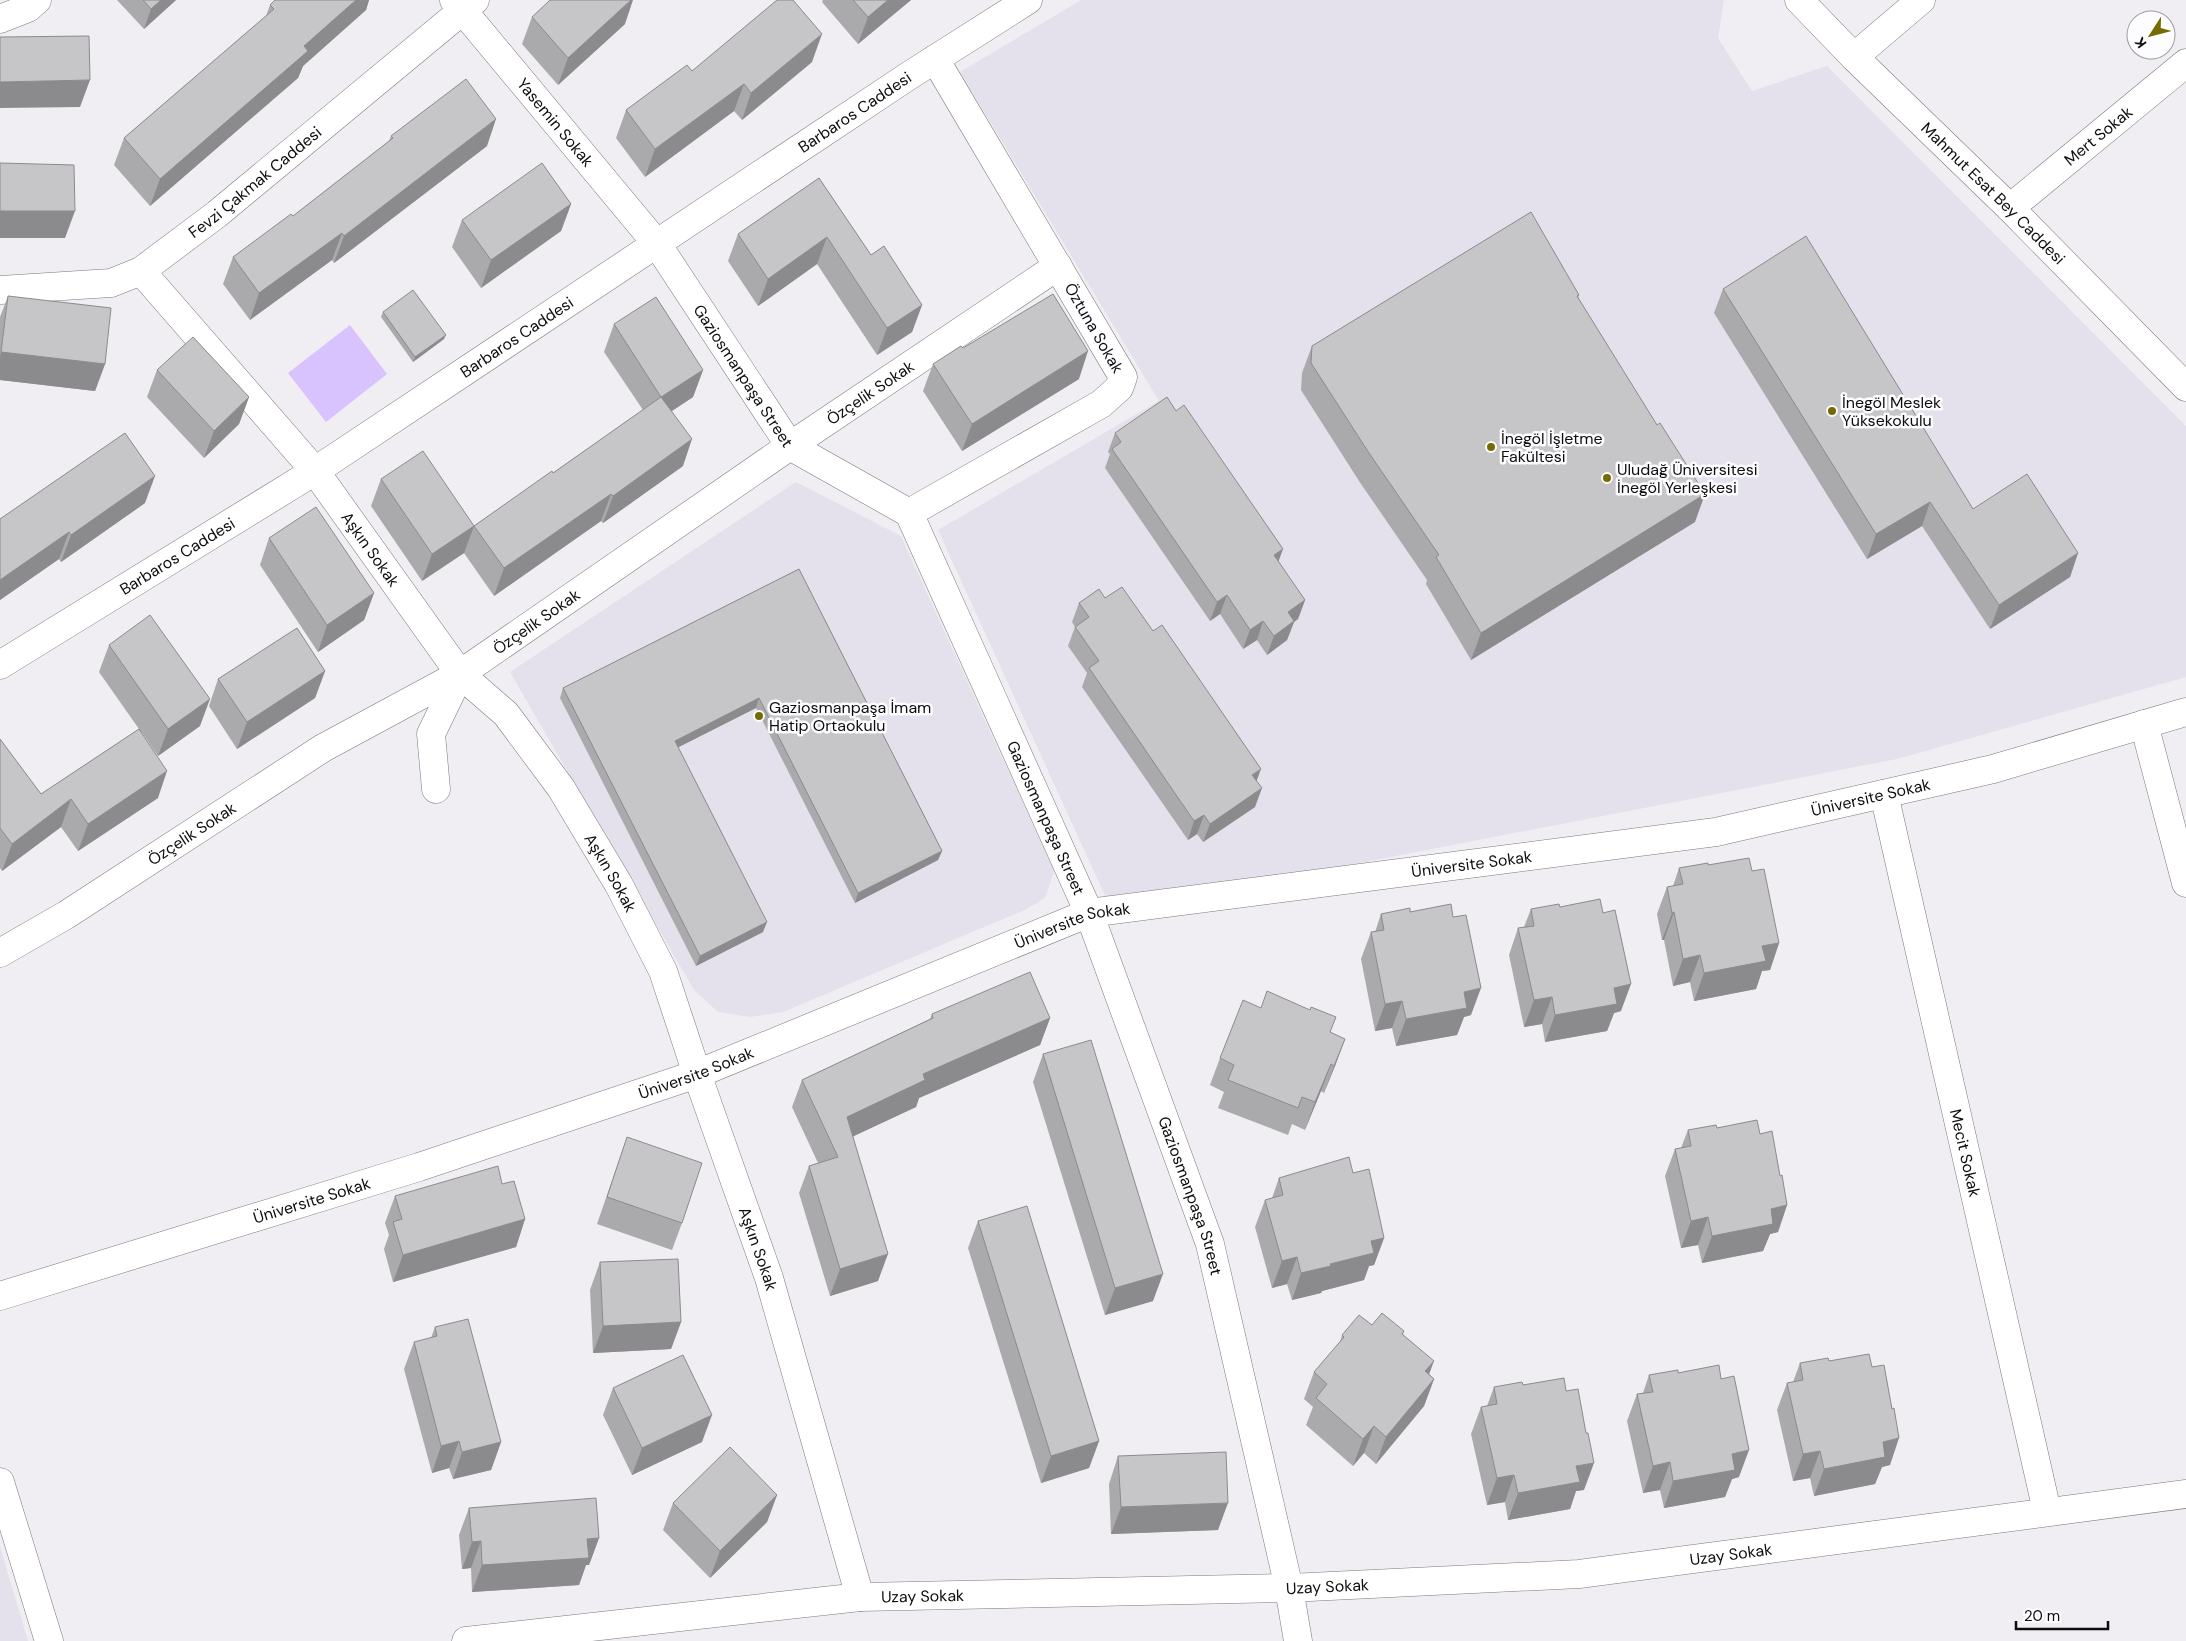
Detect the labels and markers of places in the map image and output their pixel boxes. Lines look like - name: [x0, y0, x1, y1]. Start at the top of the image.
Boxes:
- place label: İnegöl Meslek Yüksekokulu: [1842, 392, 1941, 431]
- marker: İnegöl Meslek Yüksekokulu: [1826, 405, 1838, 417]
- place label: İnegöl İşletme Fakültesi: [1501, 428, 1603, 467]
- marker: İnegöl İşletme Fakültesi: [1485, 441, 1497, 453]
- place label: Uludağ Üniversitesi İnegöl Yerleşkesi: [1617, 459, 1758, 498]
- marker: Uludağ Üniversitesi İnegöl Yerleşkesi: [1601, 472, 1613, 484]
- place label: Gaziosmanpaşa İmam Hatip Ortaokulu: [769, 697, 931, 736]
- marker: Gaziosmanpaşa İmam Hatip Ortaokulu: [753, 710, 765, 722]

